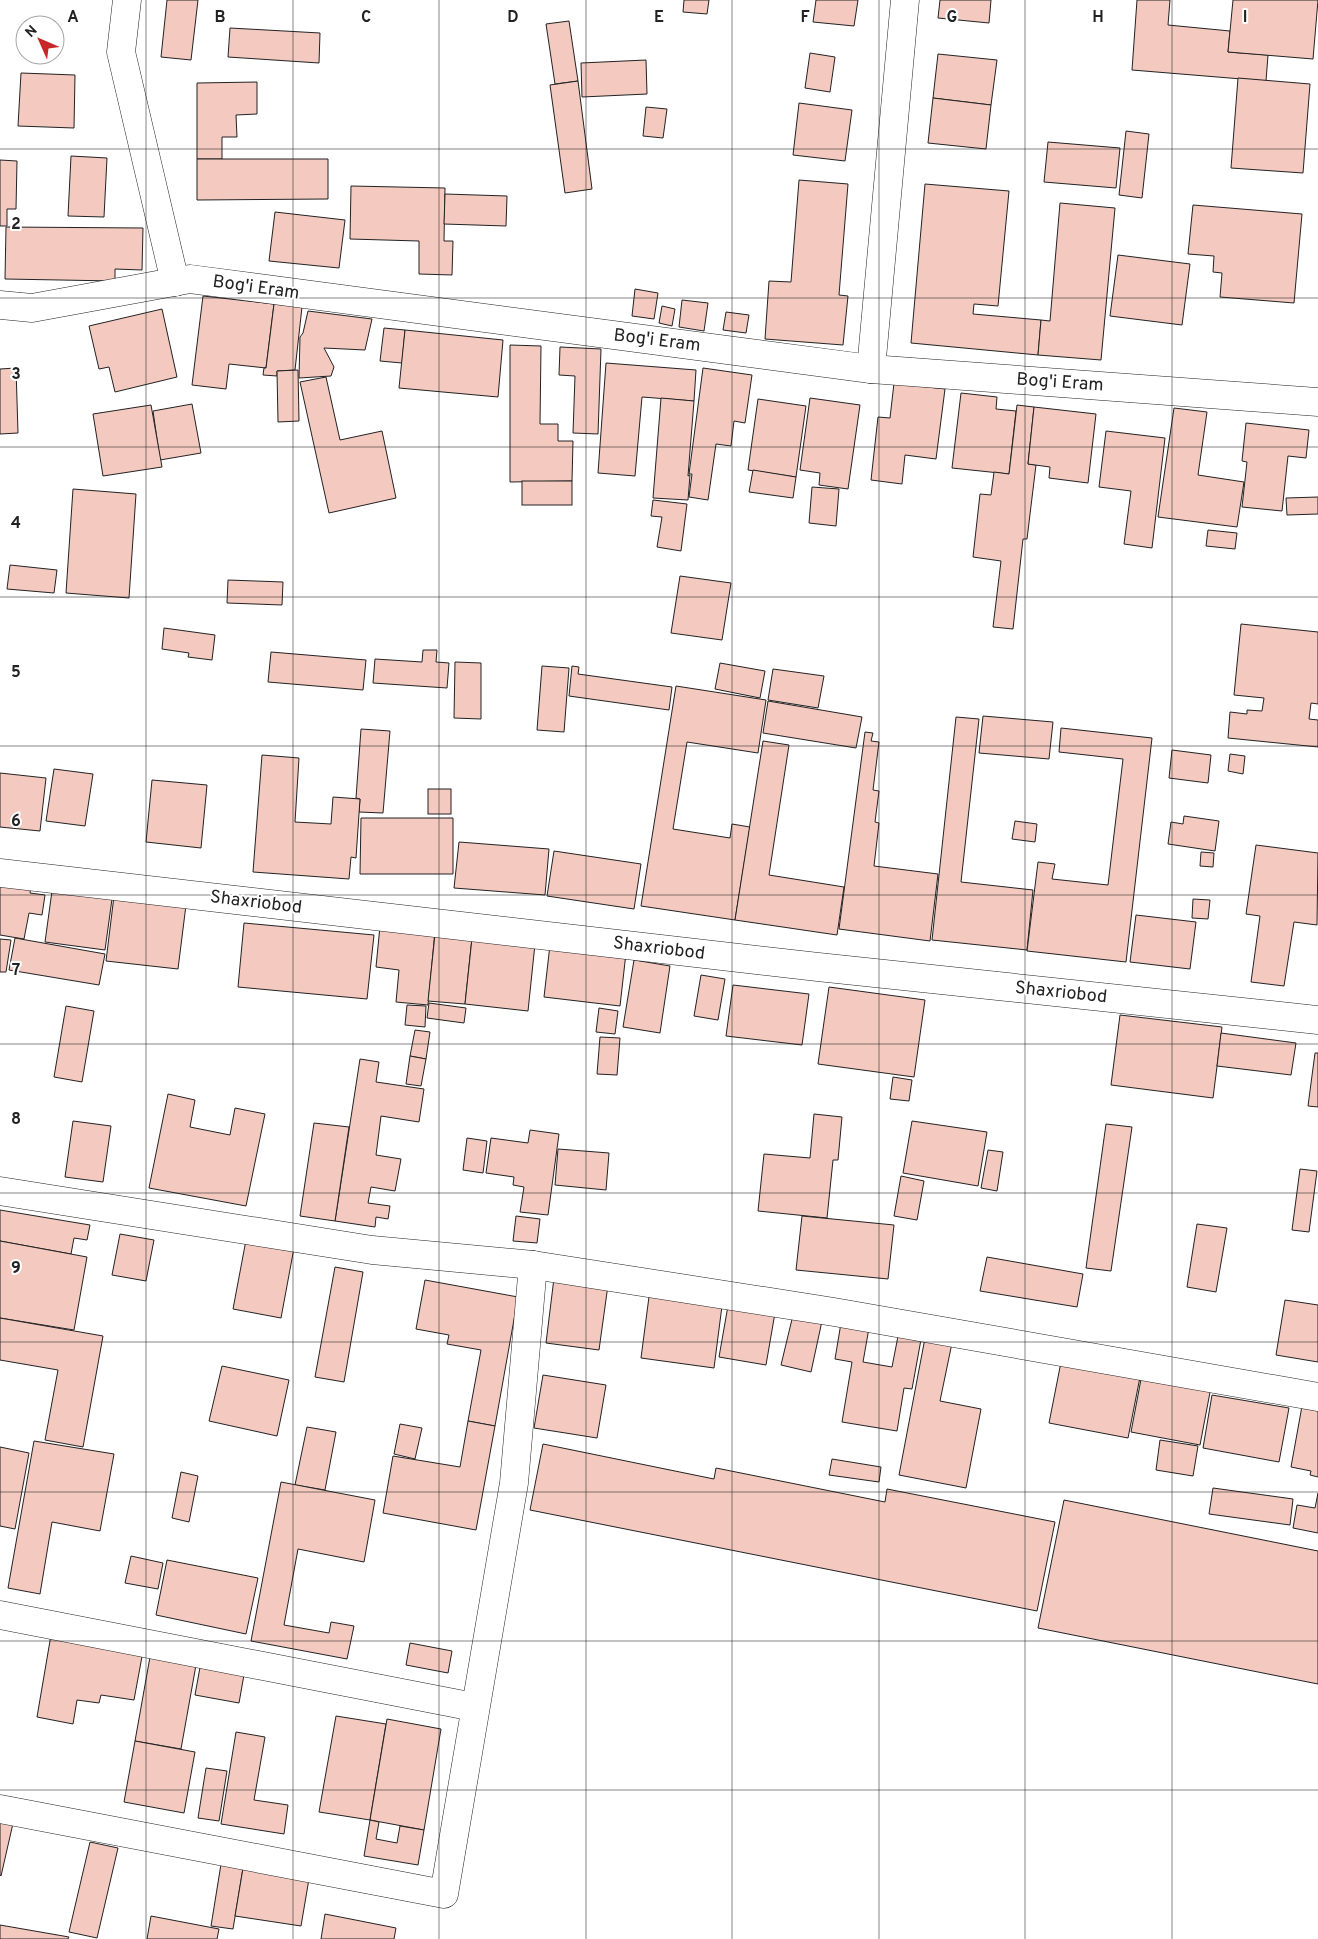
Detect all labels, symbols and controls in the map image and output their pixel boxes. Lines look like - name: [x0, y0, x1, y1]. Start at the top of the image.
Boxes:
- text: A: [67, 8, 79, 28]
- text: B: [214, 8, 226, 28]
- text: C: [361, 8, 371, 28]
- text: D: [507, 8, 519, 28]
- text: E: [654, 8, 664, 28]
- text: F: [800, 8, 810, 28]
- text: G: [947, 8, 957, 28]
- text: H: [1092, 8, 1104, 28]
- text: I: [1243, 8, 1247, 28]
- north arrow: [15, 15, 65, 65]
- text: N: [22, 22, 41, 41]
- text: 2: [11, 215, 21, 235]
- street label: Bog'i Eram: [211, 271, 301, 305]
- street label: Bog'i Eram: [612, 324, 702, 358]
- text: 3: [11, 365, 21, 385]
- street label: Bog'i Eram: [1016, 368, 1104, 398]
- text: 4: [11, 514, 21, 534]
- text: 5: [11, 663, 21, 683]
- text: 6: [11, 812, 21, 832]
- street label: Shaxriobod: [209, 886, 303, 920]
- street label: Shaxriobod: [612, 932, 706, 966]
- text: 7: [12, 961, 20, 981]
- street label: Shaxriobod: [1014, 977, 1108, 1009]
- text: 8: [11, 1110, 21, 1130]
- text: 9: [11, 1259, 21, 1279]

